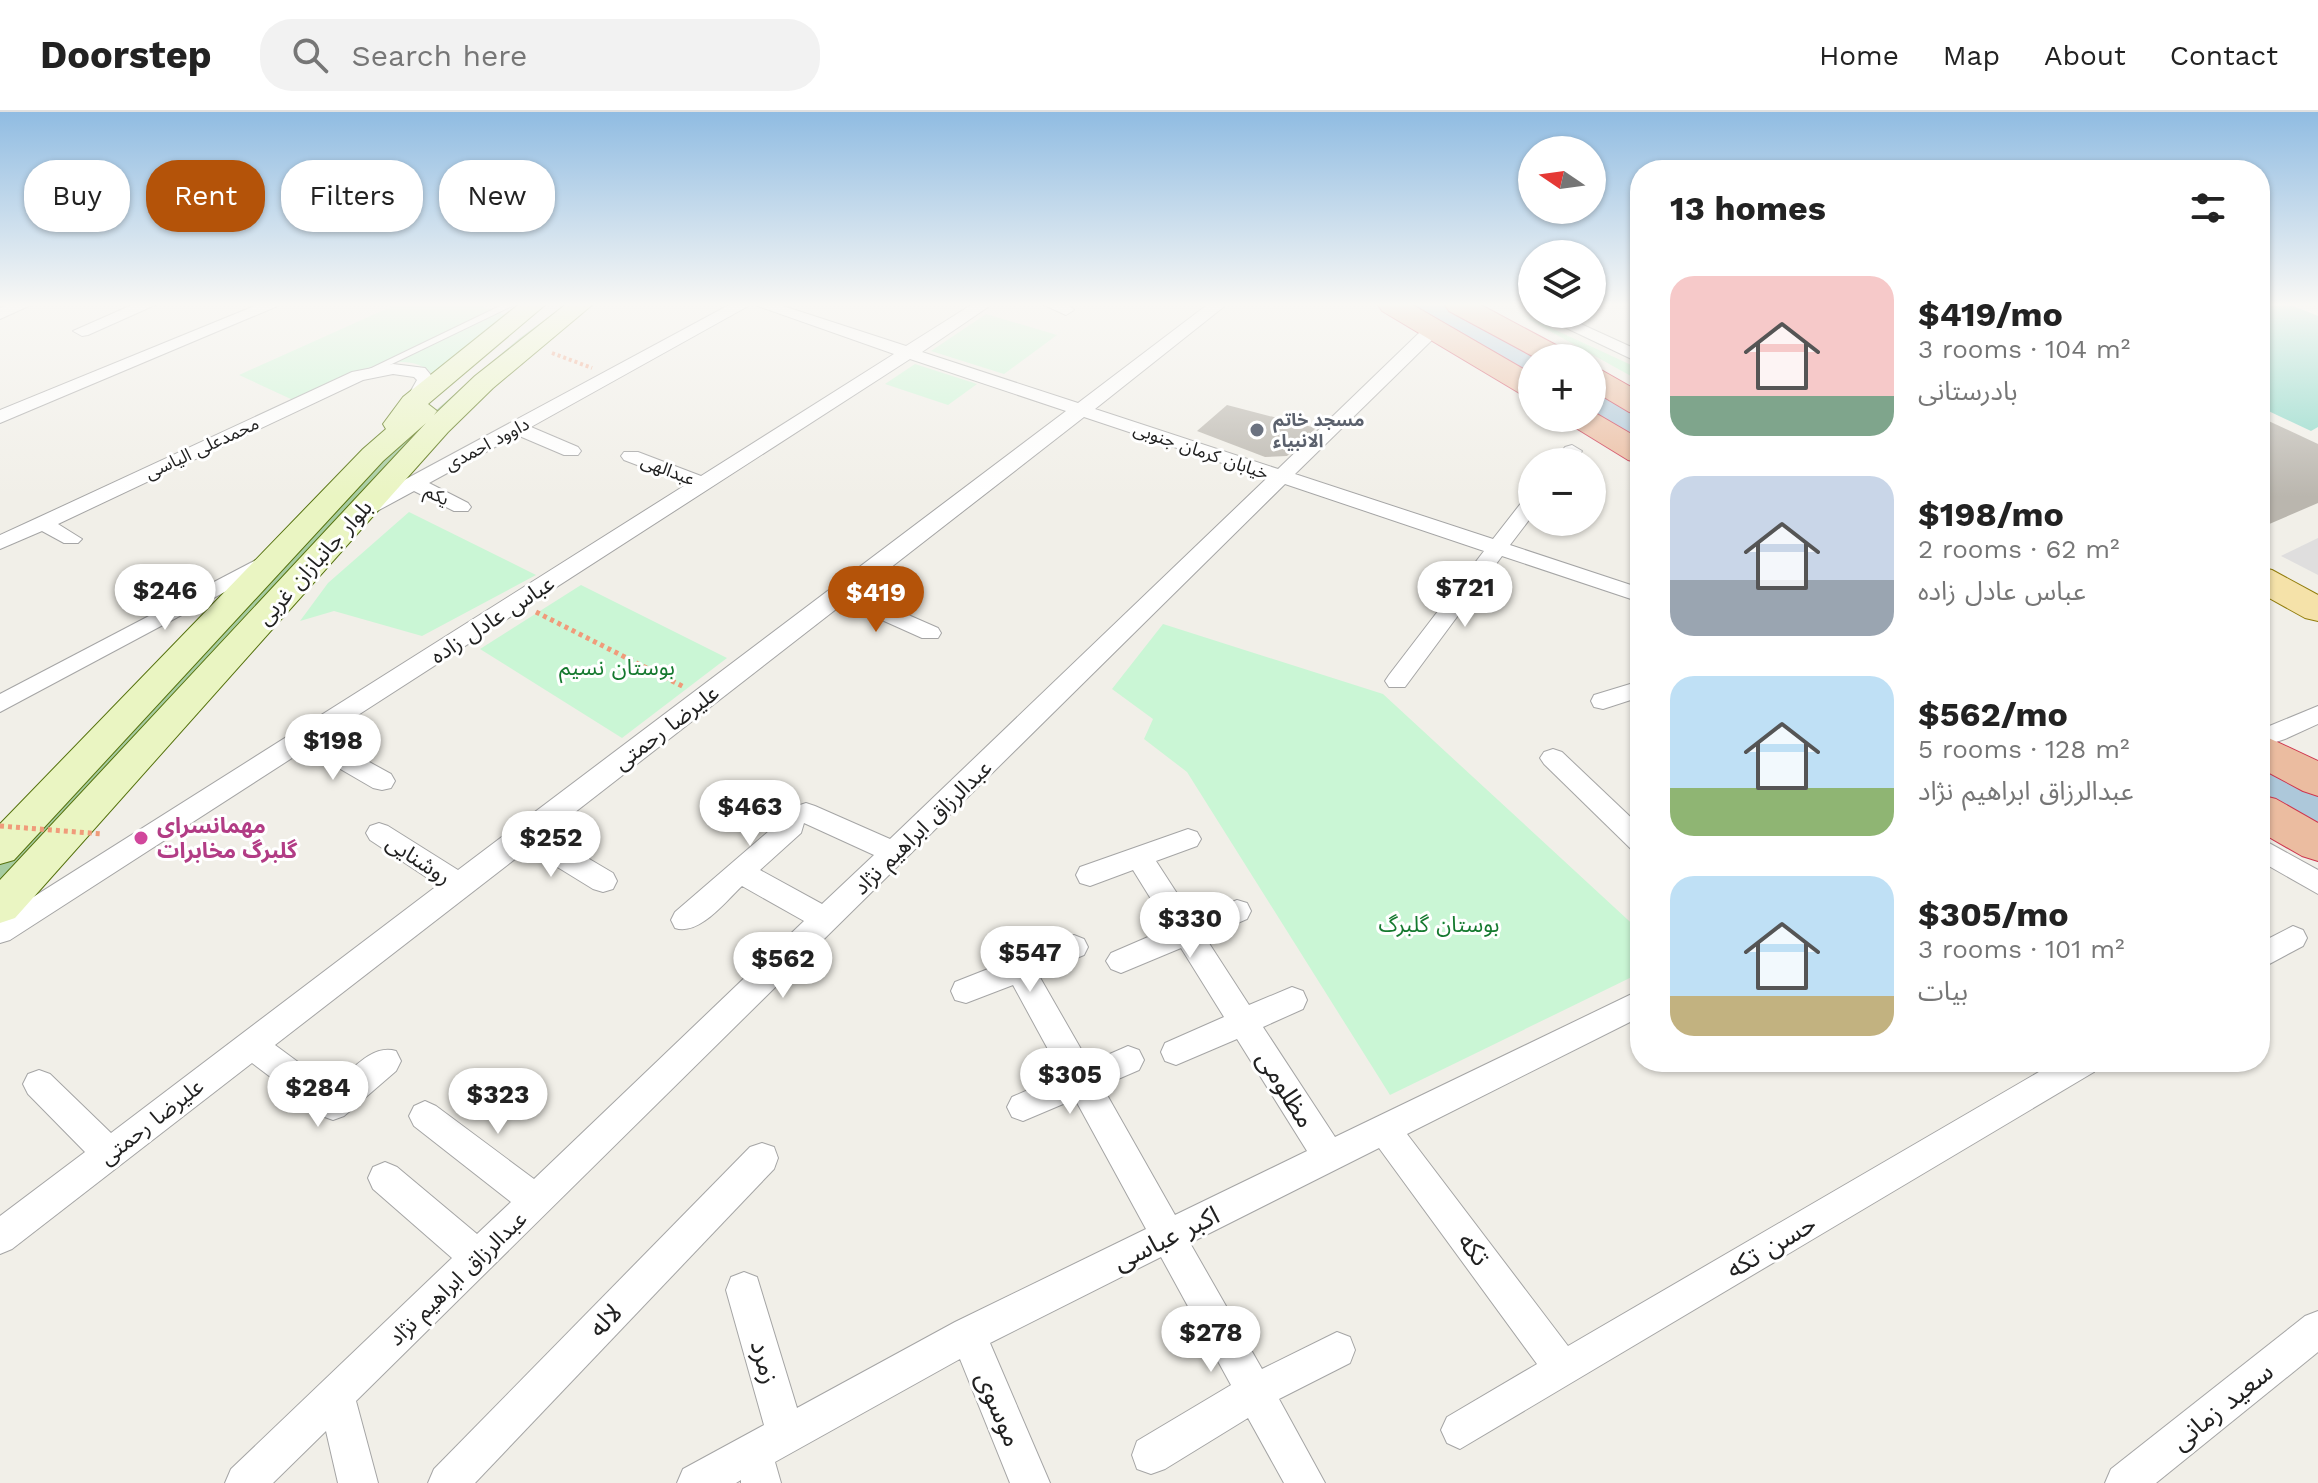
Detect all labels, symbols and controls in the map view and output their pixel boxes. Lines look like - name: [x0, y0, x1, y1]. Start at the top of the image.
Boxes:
- search box: [260, 19, 820, 91]
- text: Doorstep: [40, 33, 212, 77]
- icon: search: [288, 33, 332, 77]
- text: Search here: [352, 38, 527, 73]
- text: Home: [1819, 39, 1899, 72]
- text: Map: [1943, 39, 2000, 72]
- text: About: [2044, 39, 2126, 72]
- text: Contact: [2170, 39, 2278, 72]
- north arrow: [1518, 136, 1606, 224]
- map controls: [1518, 136, 1606, 536]
- chip: Buy: [24, 160, 130, 232]
- chip: Rent: [146, 160, 265, 232]
- chip: Filters: [281, 160, 423, 232]
- chip: New: [439, 160, 555, 232]
- icon: filters: [2186, 186, 2230, 230]
- text: 13 homes: [1670, 188, 1826, 228]
- button: layers: [1518, 240, 1606, 328]
- text: $419/mo: [1918, 294, 2063, 334]
- icon: home: [1734, 308, 1830, 404]
- text: 3 rooms · 104 m²: [1918, 334, 2130, 364]
- button: +: [1518, 344, 1606, 432]
- text: بادرستانی: [1918, 376, 2018, 406]
- place label: مسجد خاتم الانبیاء: [1273, 409, 1364, 451]
- street label: محمدعلی الیاسی: [142, 412, 262, 484]
- street label: داوود احمدی: [441, 413, 533, 475]
- street label: خیابان کرمان جنوبی: [1131, 418, 1271, 484]
- marker: مسجد خاتم الانبیاء: [1248, 421, 1266, 439]
- button: −: [1518, 448, 1606, 536]
- street label: عبدالهی: [638, 450, 698, 490]
- street label: یکم: [420, 480, 453, 512]
- text: $198/mo: [1918, 494, 2064, 534]
- street label: بلوار جانبازان غربی: [252, 495, 378, 631]
- icon: home: [1734, 508, 1830, 604]
- text: 2 rooms · 62 m²: [1918, 534, 2120, 564]
- pin: $721: [1418, 561, 1512, 629]
- pin: $246: [118, 564, 212, 632]
- pin: $419: [829, 566, 923, 634]
- street label: عباس عادل زاده: [426, 570, 559, 669]
- text: $721: [1435, 572, 1495, 602]
- text: $246: [133, 575, 197, 605]
- text: عباس عادل زاده: [1918, 576, 2086, 606]
- text: $419: [846, 577, 906, 607]
- park label: بوستان نسیم: [559, 655, 675, 684]
- street label: علیرضا رحمتی: [609, 680, 724, 776]
- text: $562/mo: [1918, 694, 2068, 734]
- icon: home: [1734, 708, 1830, 804]
- pin: $198: [286, 714, 380, 782]
- text: $198: [303, 725, 363, 755]
- text: 5 rooms · 128 m²: [1918, 734, 2129, 764]
- street label: عبدالرزاق ابراهیم نژاد: [848, 755, 999, 903]
- text: عبدالرزاق ابراهیم نژاد: [1918, 776, 2134, 806]
- pin: $463: [703, 780, 797, 848]
- text: $463: [718, 791, 782, 821]
- pin: $252: [504, 811, 598, 879]
- place label: مهمانسرای گلبرگ مخابرات: [157, 813, 298, 863]
- text: $252: [520, 822, 582, 852]
- marker: مهمانسرای گلبرگ مخابرات: [132, 829, 150, 847]
- street label: روشنایی: [381, 829, 456, 890]
- pin: $330: [1143, 892, 1237, 960]
- text: $305/mo: [1918, 894, 2069, 934]
- text: $330: [1158, 903, 1222, 933]
- icon: home: [1734, 908, 1830, 1004]
- park label: بوستان گلبرگ: [1378, 912, 1500, 937]
- pin: $547: [983, 926, 1077, 994]
- pin: $562: [736, 932, 830, 1000]
- text: 3 rooms · 101 m²: [1918, 934, 2125, 964]
- text: $547: [998, 937, 1062, 967]
- text: $562: [751, 943, 815, 973]
- text: بیات: [1918, 976, 1968, 1006]
- street label: مظلومی: [1251, 1045, 1321, 1133]
- pin: $305: [1023, 1048, 1117, 1116]
- text: $305: [1038, 1059, 1102, 1089]
- pin: $284: [271, 1061, 365, 1129]
- pin: $323: [451, 1068, 545, 1136]
- text: $284: [285, 1072, 351, 1102]
- street label: علیرضا رحمتی: [94, 1073, 209, 1171]
- text: $323: [467, 1079, 530, 1109]
- street label: اکبر عباسی: [1108, 1200, 1224, 1276]
- street label: عبدالرزاق ابراهیم نژاد: [383, 1206, 534, 1354]
- street label: حسن تکه: [1721, 1208, 1821, 1284]
- street label: تکه: [1452, 1227, 1496, 1271]
- street label: لاله: [582, 1297, 628, 1343]
- pin: $278: [1164, 1306, 1258, 1374]
- text: $278: [1179, 1317, 1243, 1347]
- street label: زمرد: [745, 1337, 785, 1387]
- street label: سعید زمانی: [2165, 1356, 2279, 1456]
- street label: موسوی: [970, 1367, 1028, 1451]

